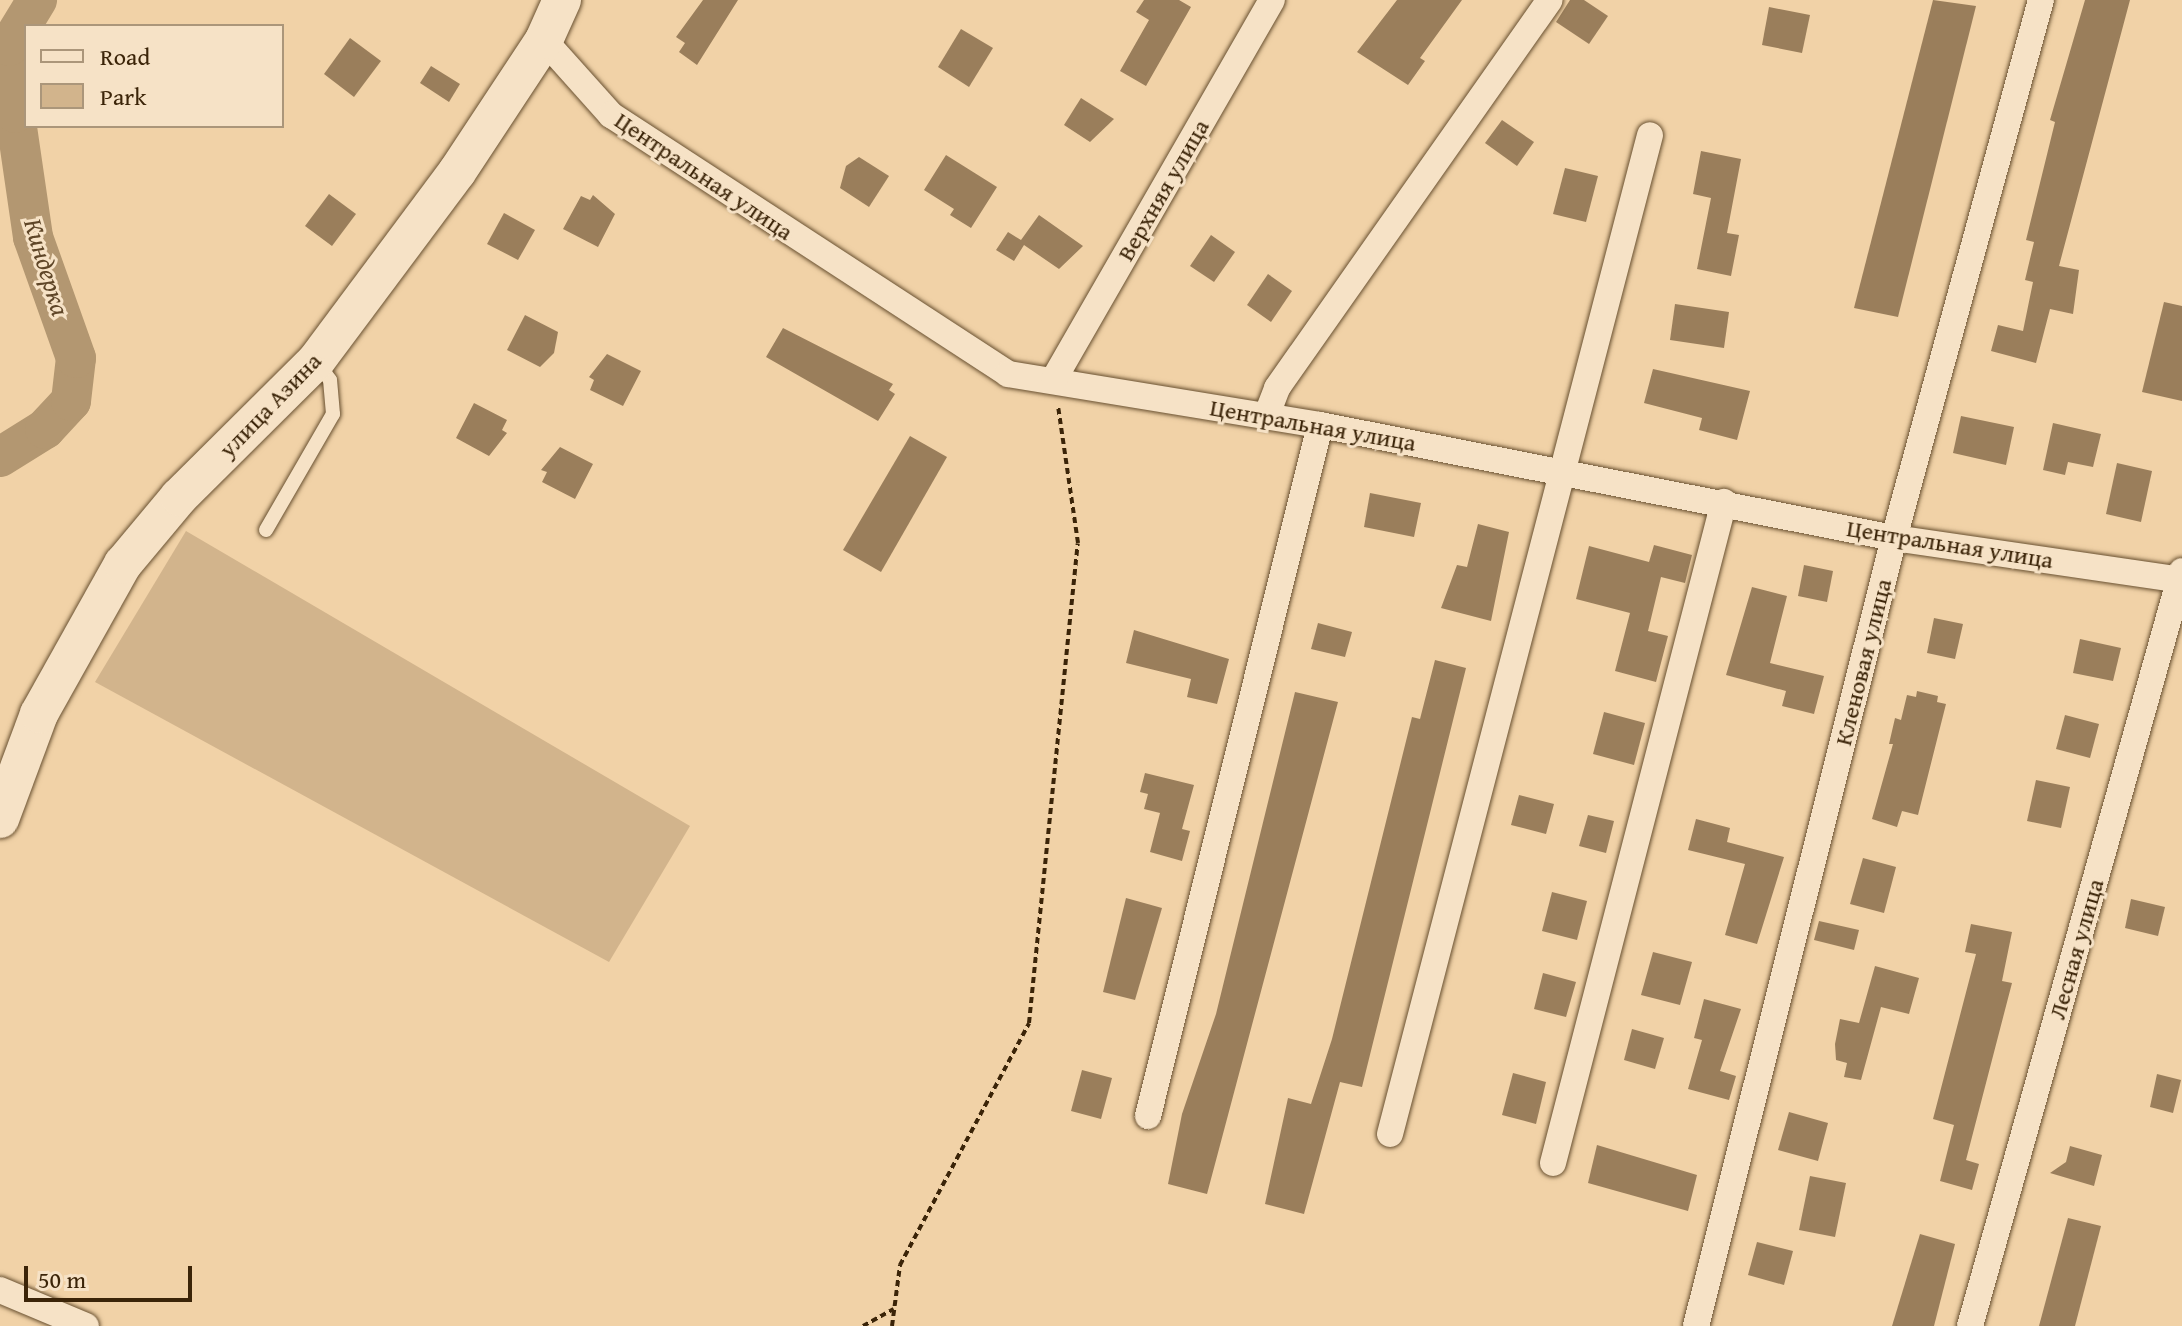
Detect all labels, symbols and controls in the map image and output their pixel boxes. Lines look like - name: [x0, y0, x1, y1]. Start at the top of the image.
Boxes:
- legend: [24, 24, 284, 128]
- text: Road: [100, 39, 150, 74]
- text: Park: [100, 79, 146, 114]
- street label: Центральная улица: [609, 106, 799, 246]
- street label: Верхняя улица: [1111, 114, 1215, 266]
- water label: Киндерка: [17, 215, 77, 319]
- street label: улица Азина: [213, 347, 327, 463]
- street label: Центральная улица: [1208, 393, 1418, 457]
- street label: Центральная улица: [1845, 513, 2055, 575]
- street label: Кленовая улица: [1828, 576, 1898, 748]
- street label: Лесная улица: [2042, 875, 2110, 1023]
- scale bar: [28, 1250, 196, 1300]
- text: 50 m: [38, 1262, 86, 1297]

